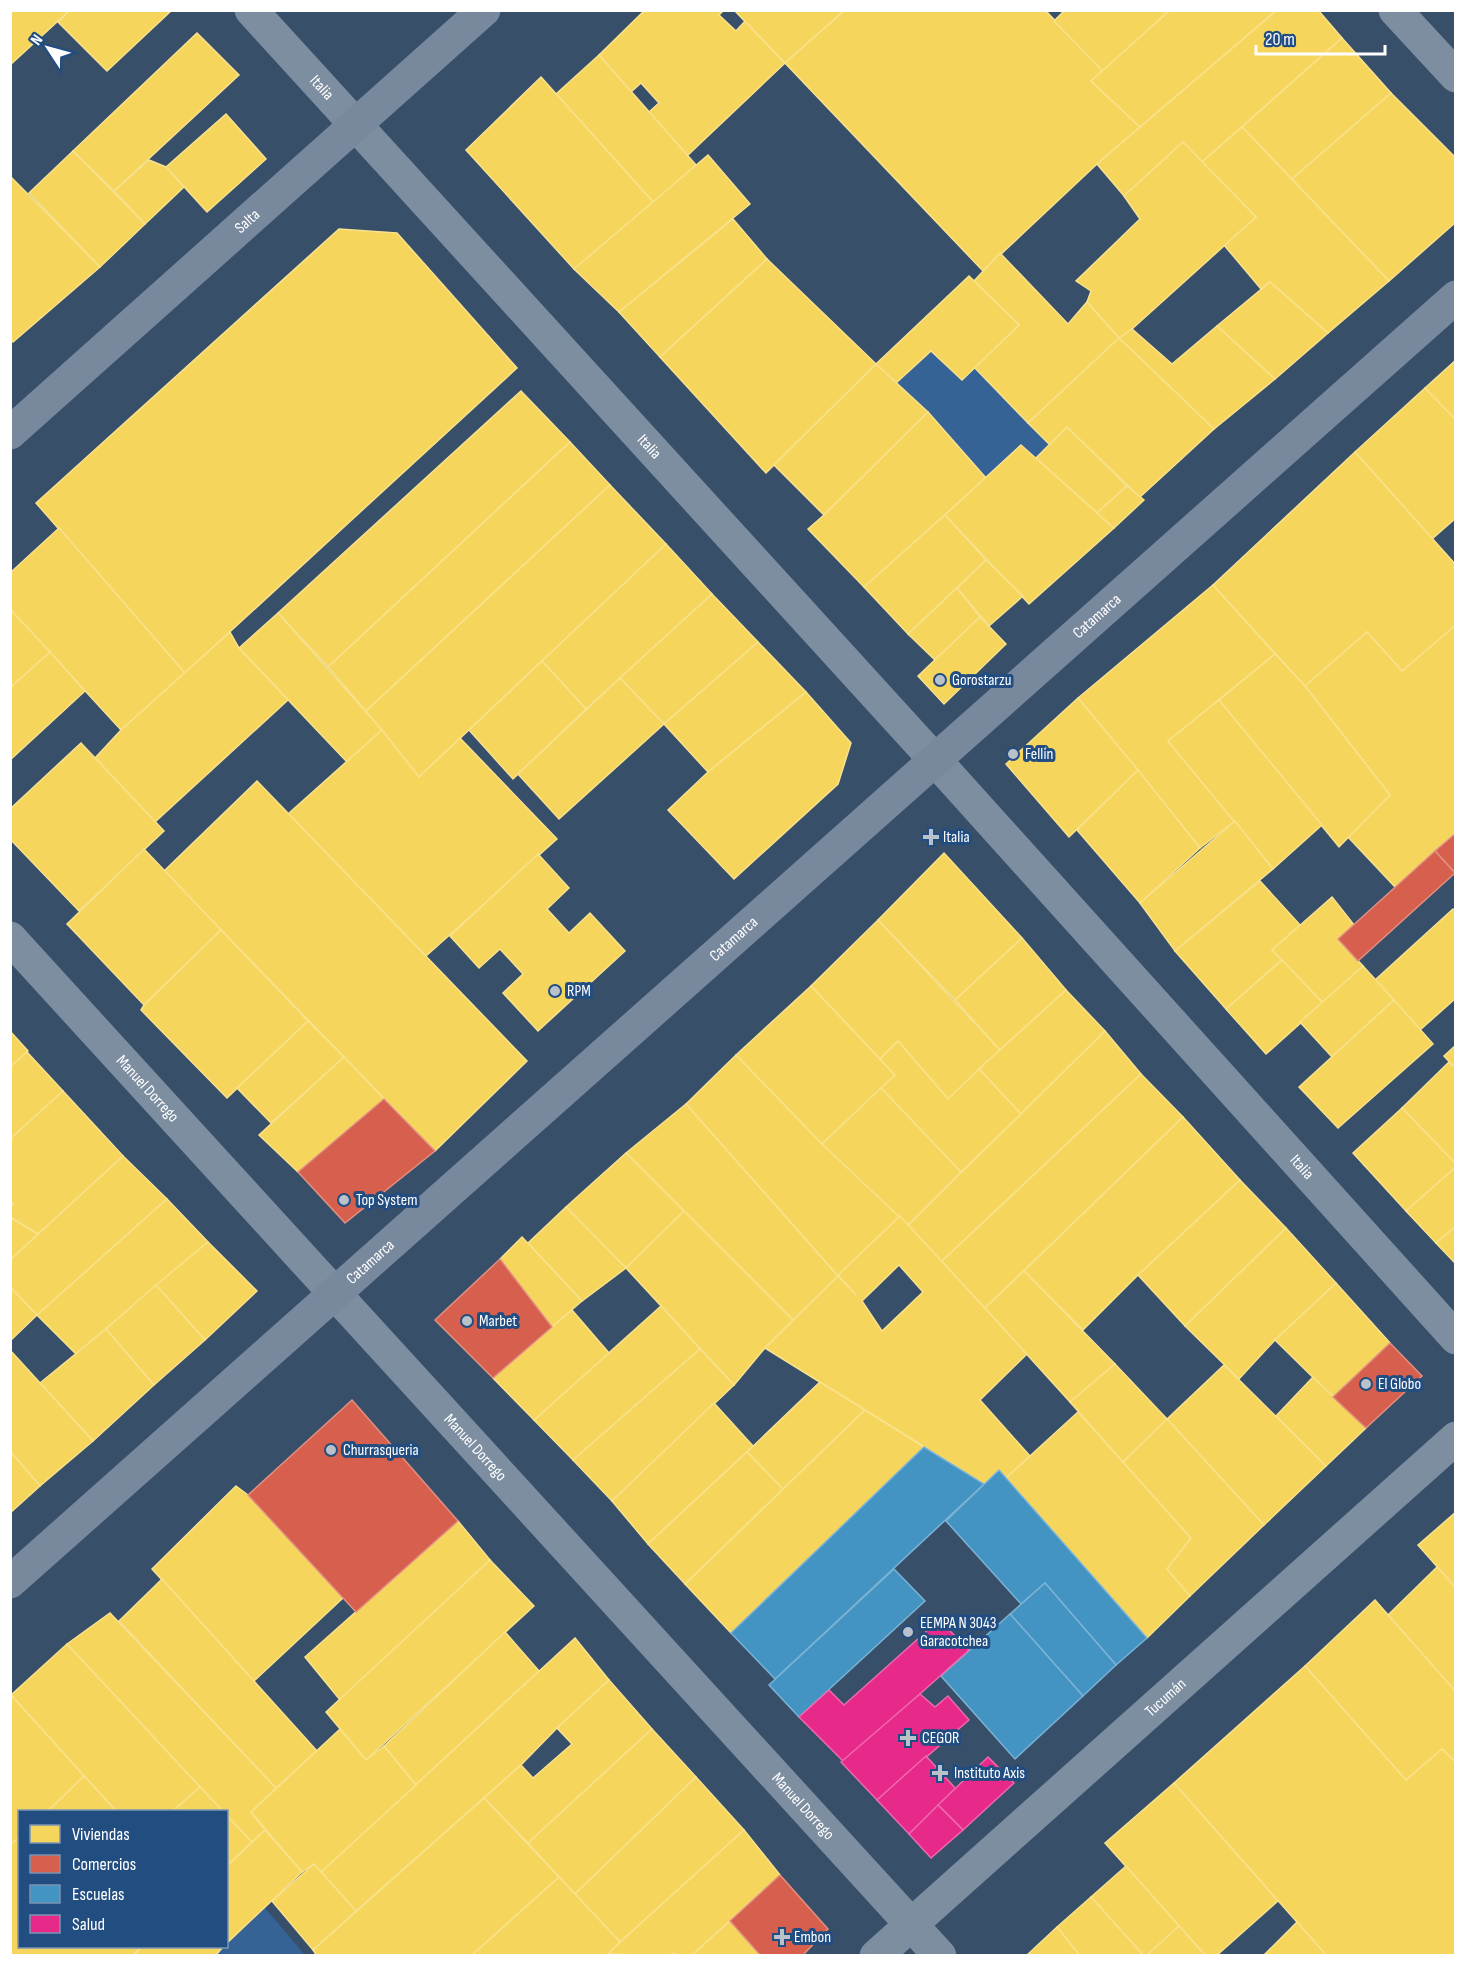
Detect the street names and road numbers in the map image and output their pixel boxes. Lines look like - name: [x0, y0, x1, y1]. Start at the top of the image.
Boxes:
- street label: Italia: [306, 71, 338, 104]
- street label: Salta: [231, 205, 264, 237]
- street label: Italia: [633, 430, 665, 463]
- street label: Catamarca: [1069, 590, 1125, 642]
- street label: Catamarca: [706, 913, 761, 965]
- street label: Manuel Dorrego: [112, 1051, 183, 1126]
- street label: Italia: [1286, 1151, 1318, 1183]
- street label: Catamarca: [342, 1236, 398, 1288]
- street label: Manuel Dorrego: [440, 1410, 511, 1485]
- street label: Tucumán: [1141, 1674, 1190, 1721]
- street label: Manuel Dorrego: [768, 1769, 839, 1844]

